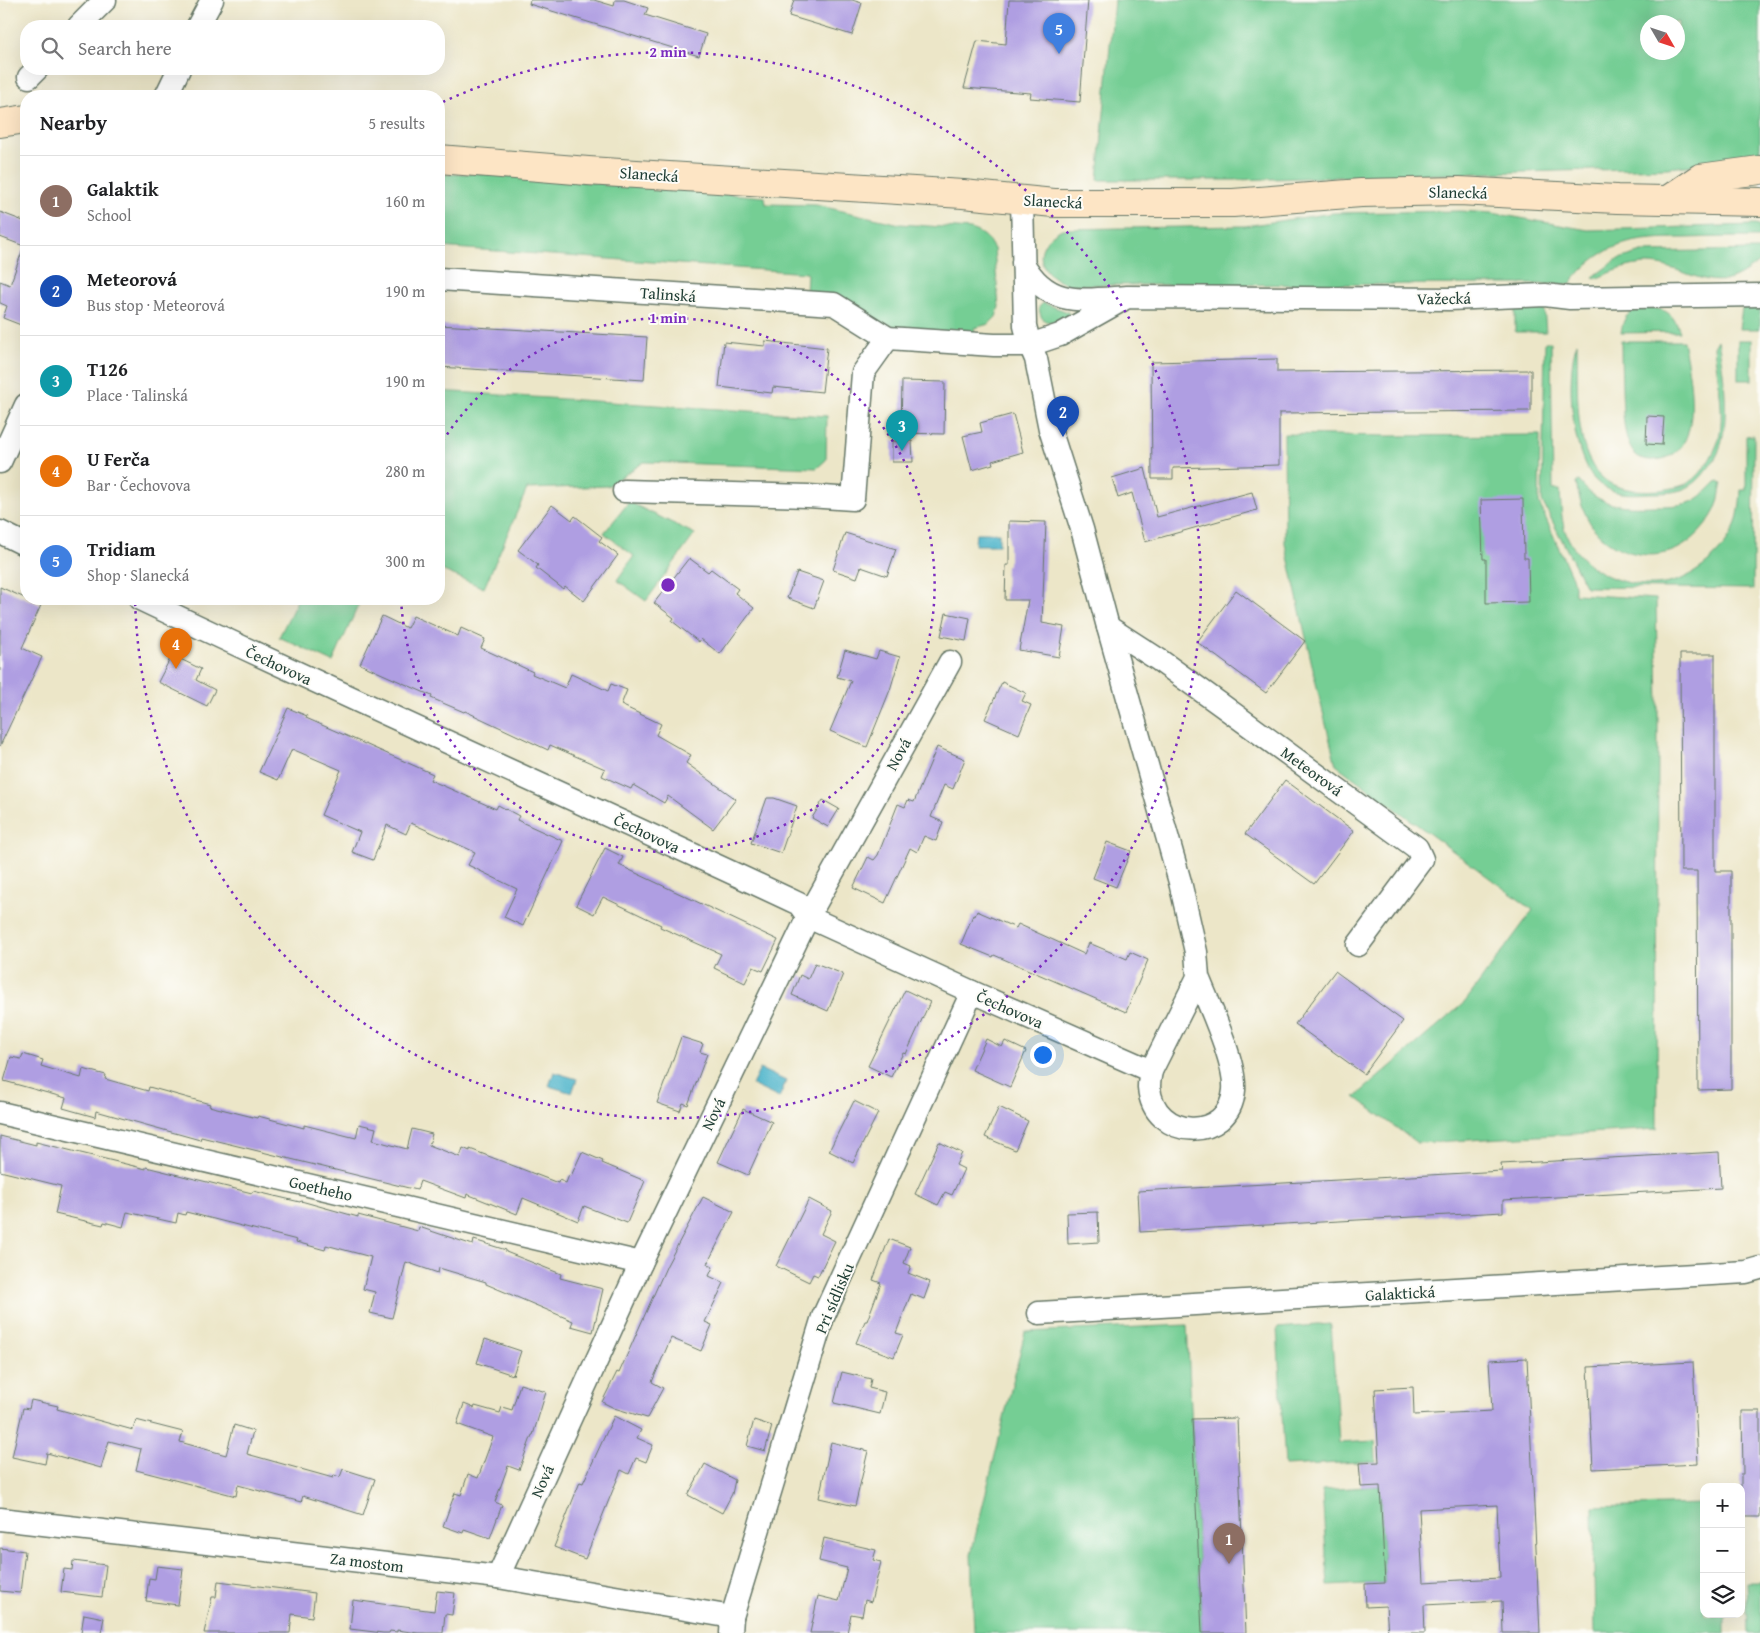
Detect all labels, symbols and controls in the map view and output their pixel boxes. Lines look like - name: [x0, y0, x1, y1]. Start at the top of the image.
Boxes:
- pin: 5: [1043, 13, 1075, 54]
- north arrow: [1640, 15, 1685, 60]
- search box: [20, 20, 445, 75]
- icon: search: [38, 34, 66, 62]
- text: Search here: [78, 34, 172, 62]
- text: 2 min: [649, 41, 687, 62]
- text: Nearby: [40, 107, 107, 138]
- text: 5 results: [368, 111, 425, 135]
- street label: Slanecká: [619, 160, 680, 188]
- text: Galaktik: [87, 175, 159, 203]
- street label: Slanecká: [1428, 179, 1488, 205]
- street label: Slanecká: [1023, 187, 1083, 215]
- text: 1: [52, 189, 60, 213]
- text: 160 m: [385, 189, 425, 213]
- text: School: [87, 203, 131, 227]
- text: Meteorová: [87, 265, 177, 293]
- text: 2: [52, 279, 60, 303]
- text: 190 m: [385, 279, 425, 303]
- street label: Talinská: [639, 280, 697, 308]
- street label: Važecká: [1417, 286, 1472, 310]
- text: Bus stop · Meteorová: [87, 293, 225, 317]
- text: 1 min: [649, 307, 687, 328]
- text: T126: [87, 355, 128, 383]
- text: 3: [52, 369, 60, 393]
- text: 190 m: [385, 369, 425, 393]
- text: Place · Talinská: [87, 383, 188, 407]
- pin: 2: [1047, 396, 1079, 437]
- pin: 3: [886, 410, 918, 451]
- text: U Ferča: [87, 445, 150, 473]
- text: 4: [52, 459, 60, 483]
- text: 280 m: [385, 459, 425, 483]
- text: Bar · Čechovova: [87, 473, 191, 497]
- text: Tridiam: [87, 535, 156, 563]
- text: 5: [52, 549, 60, 573]
- text: 300 m: [385, 549, 425, 573]
- text: Shop · Slanecká: [87, 563, 189, 587]
- centre of rings: [659, 576, 677, 594]
- pin: 4: [160, 628, 192, 669]
- street label: Čechovova: [242, 639, 316, 691]
- street label: Nová: [879, 733, 917, 775]
- street label: Meteorová: [1276, 740, 1348, 802]
- street label: Čechovova: [610, 807, 684, 859]
- street label: Čechovova: [973, 984, 1048, 1034]
- your location: [1030, 1042, 1056, 1068]
- street label: Nová: [695, 1093, 731, 1134]
- street label: Goetheho: [287, 1169, 355, 1207]
- street label: Pri sídlisku: [808, 1259, 860, 1337]
- street label: Galaktická: [1364, 1279, 1436, 1307]
- street label: Nová: [524, 1460, 560, 1501]
- map controls: [1700, 1483, 1745, 1618]
- button: +: [1700, 1483, 1745, 1528]
- pin: 1: [1213, 1523, 1245, 1564]
- button: −: [1700, 1528, 1745, 1573]
- street label: Za mostom: [329, 1546, 405, 1578]
- button: layers: [1700, 1573, 1745, 1618]

